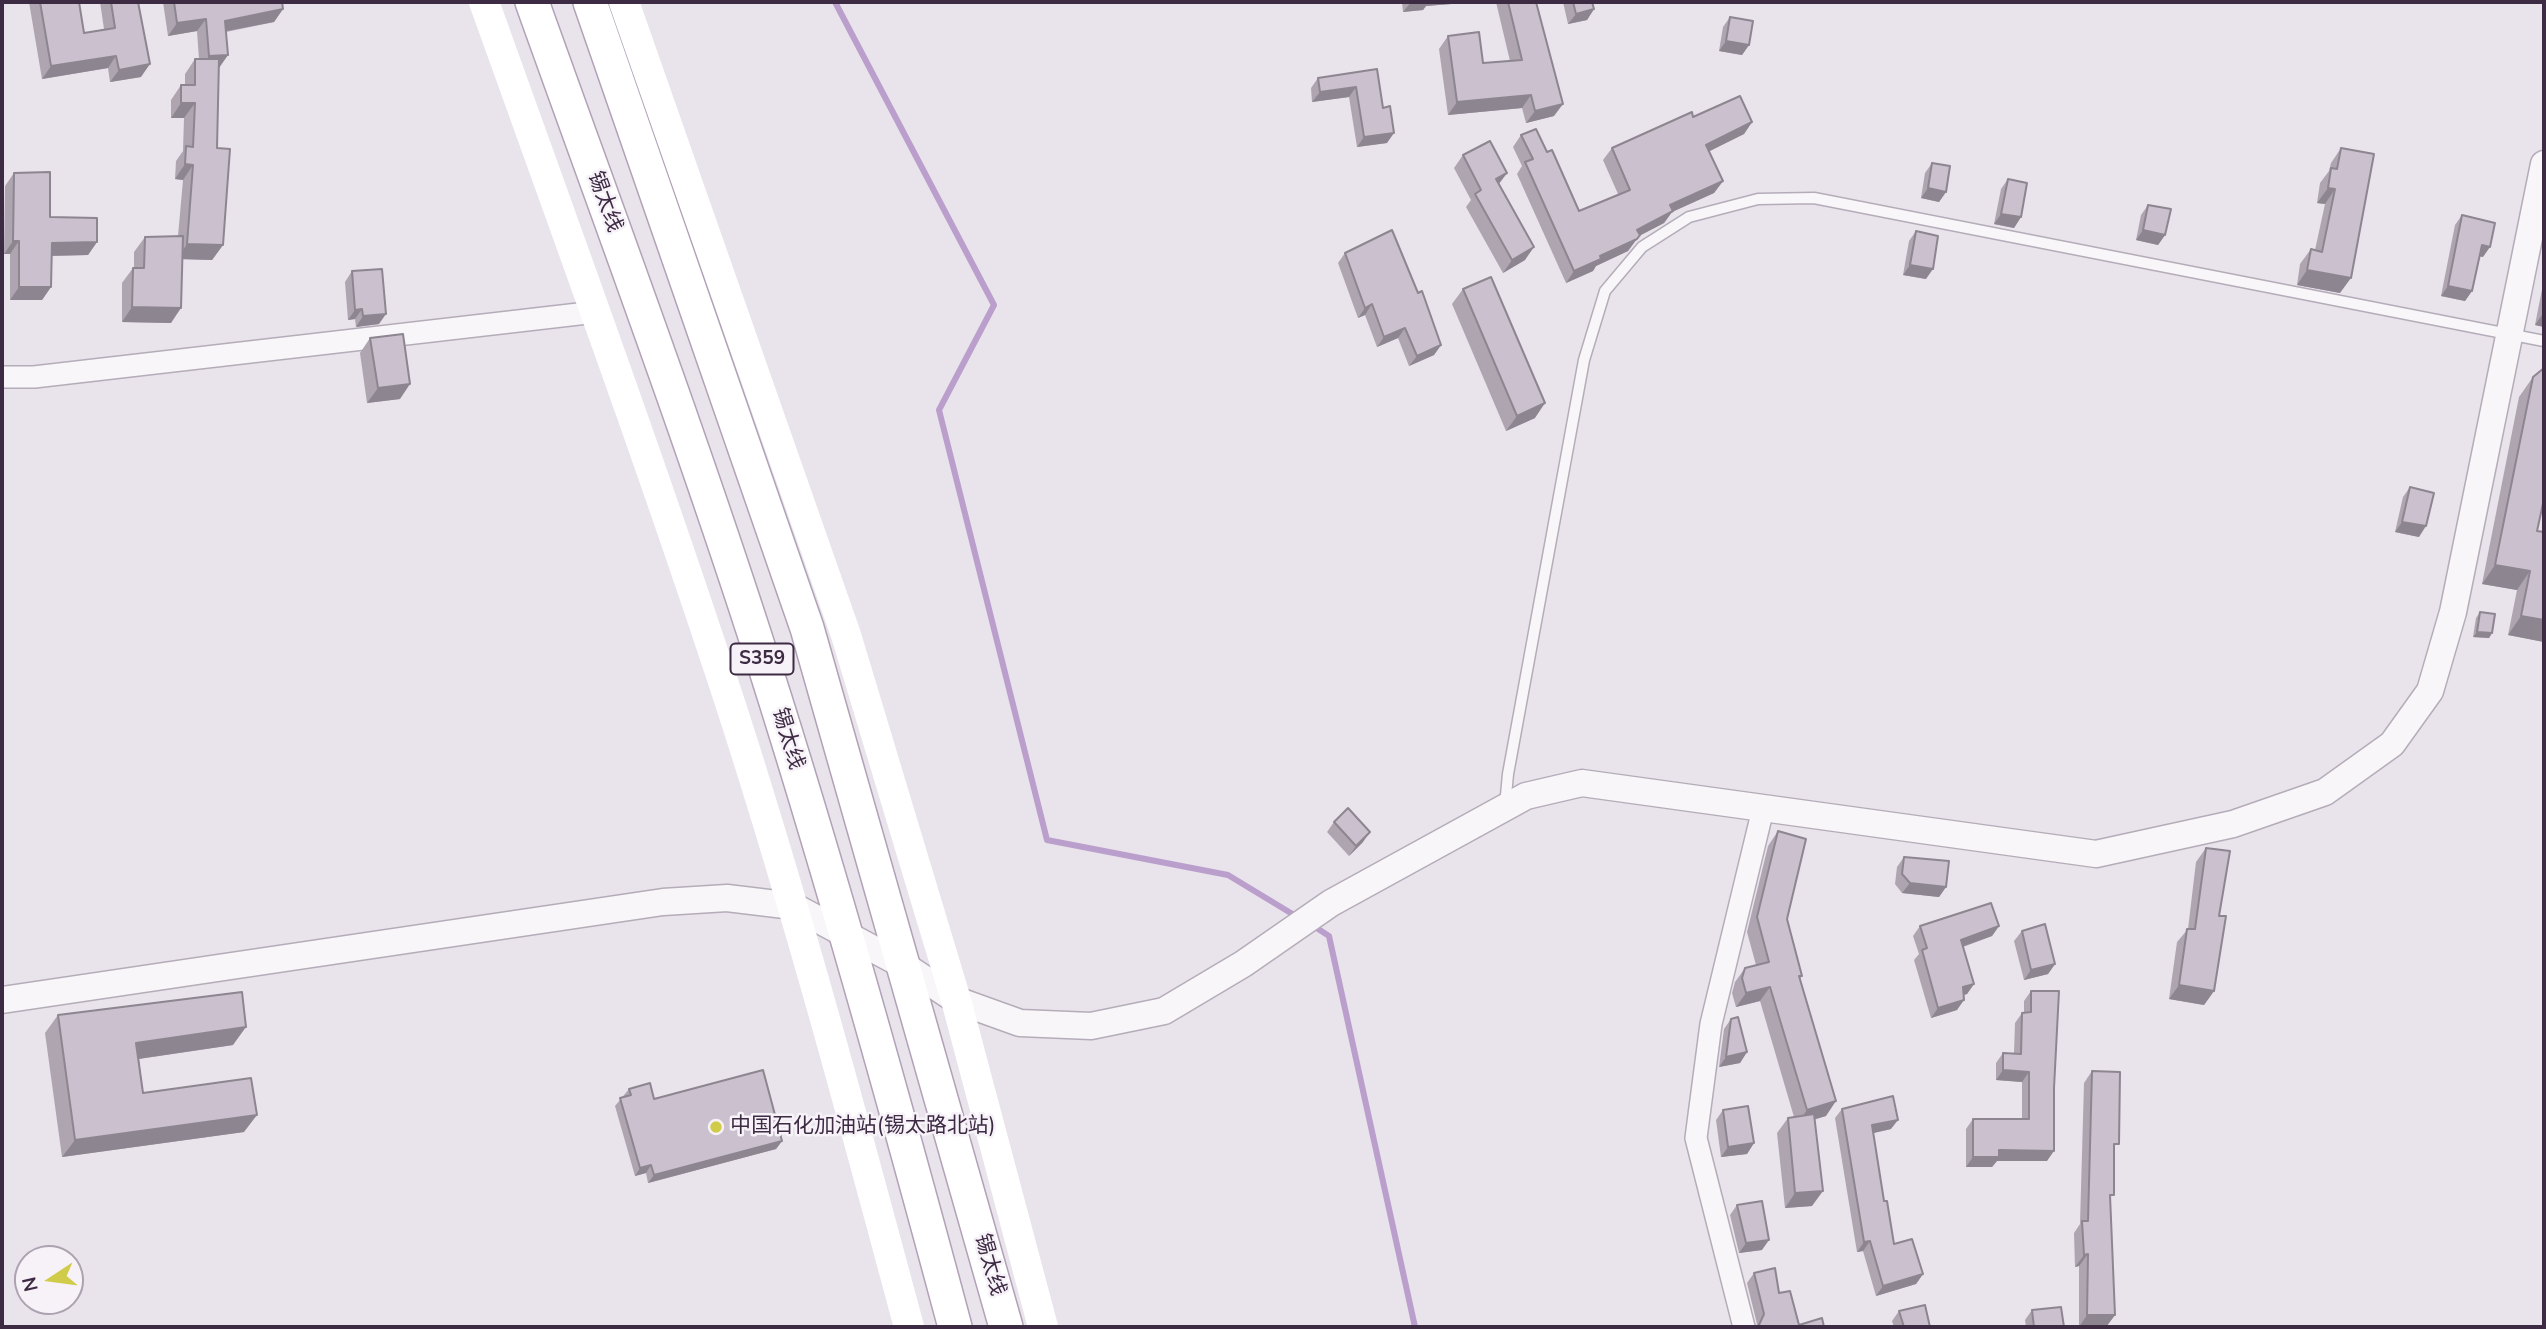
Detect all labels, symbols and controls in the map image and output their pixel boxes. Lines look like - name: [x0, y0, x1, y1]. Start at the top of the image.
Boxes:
- street label: 锡太线: [581, 168, 627, 236]
- road number: S359: [730, 644, 794, 674]
- street label: 锡太线: [766, 705, 808, 773]
- place label: 中国石化加油站(锡太路北站): [730, 1114, 995, 1140]
- marker: 中国石化加油站(锡太路北站): [708, 1119, 724, 1135]
- street label: 锡太线: [968, 1231, 1010, 1299]
- north arrow: [14, 1245, 84, 1315]
- text: N: [16, 1274, 45, 1294]

